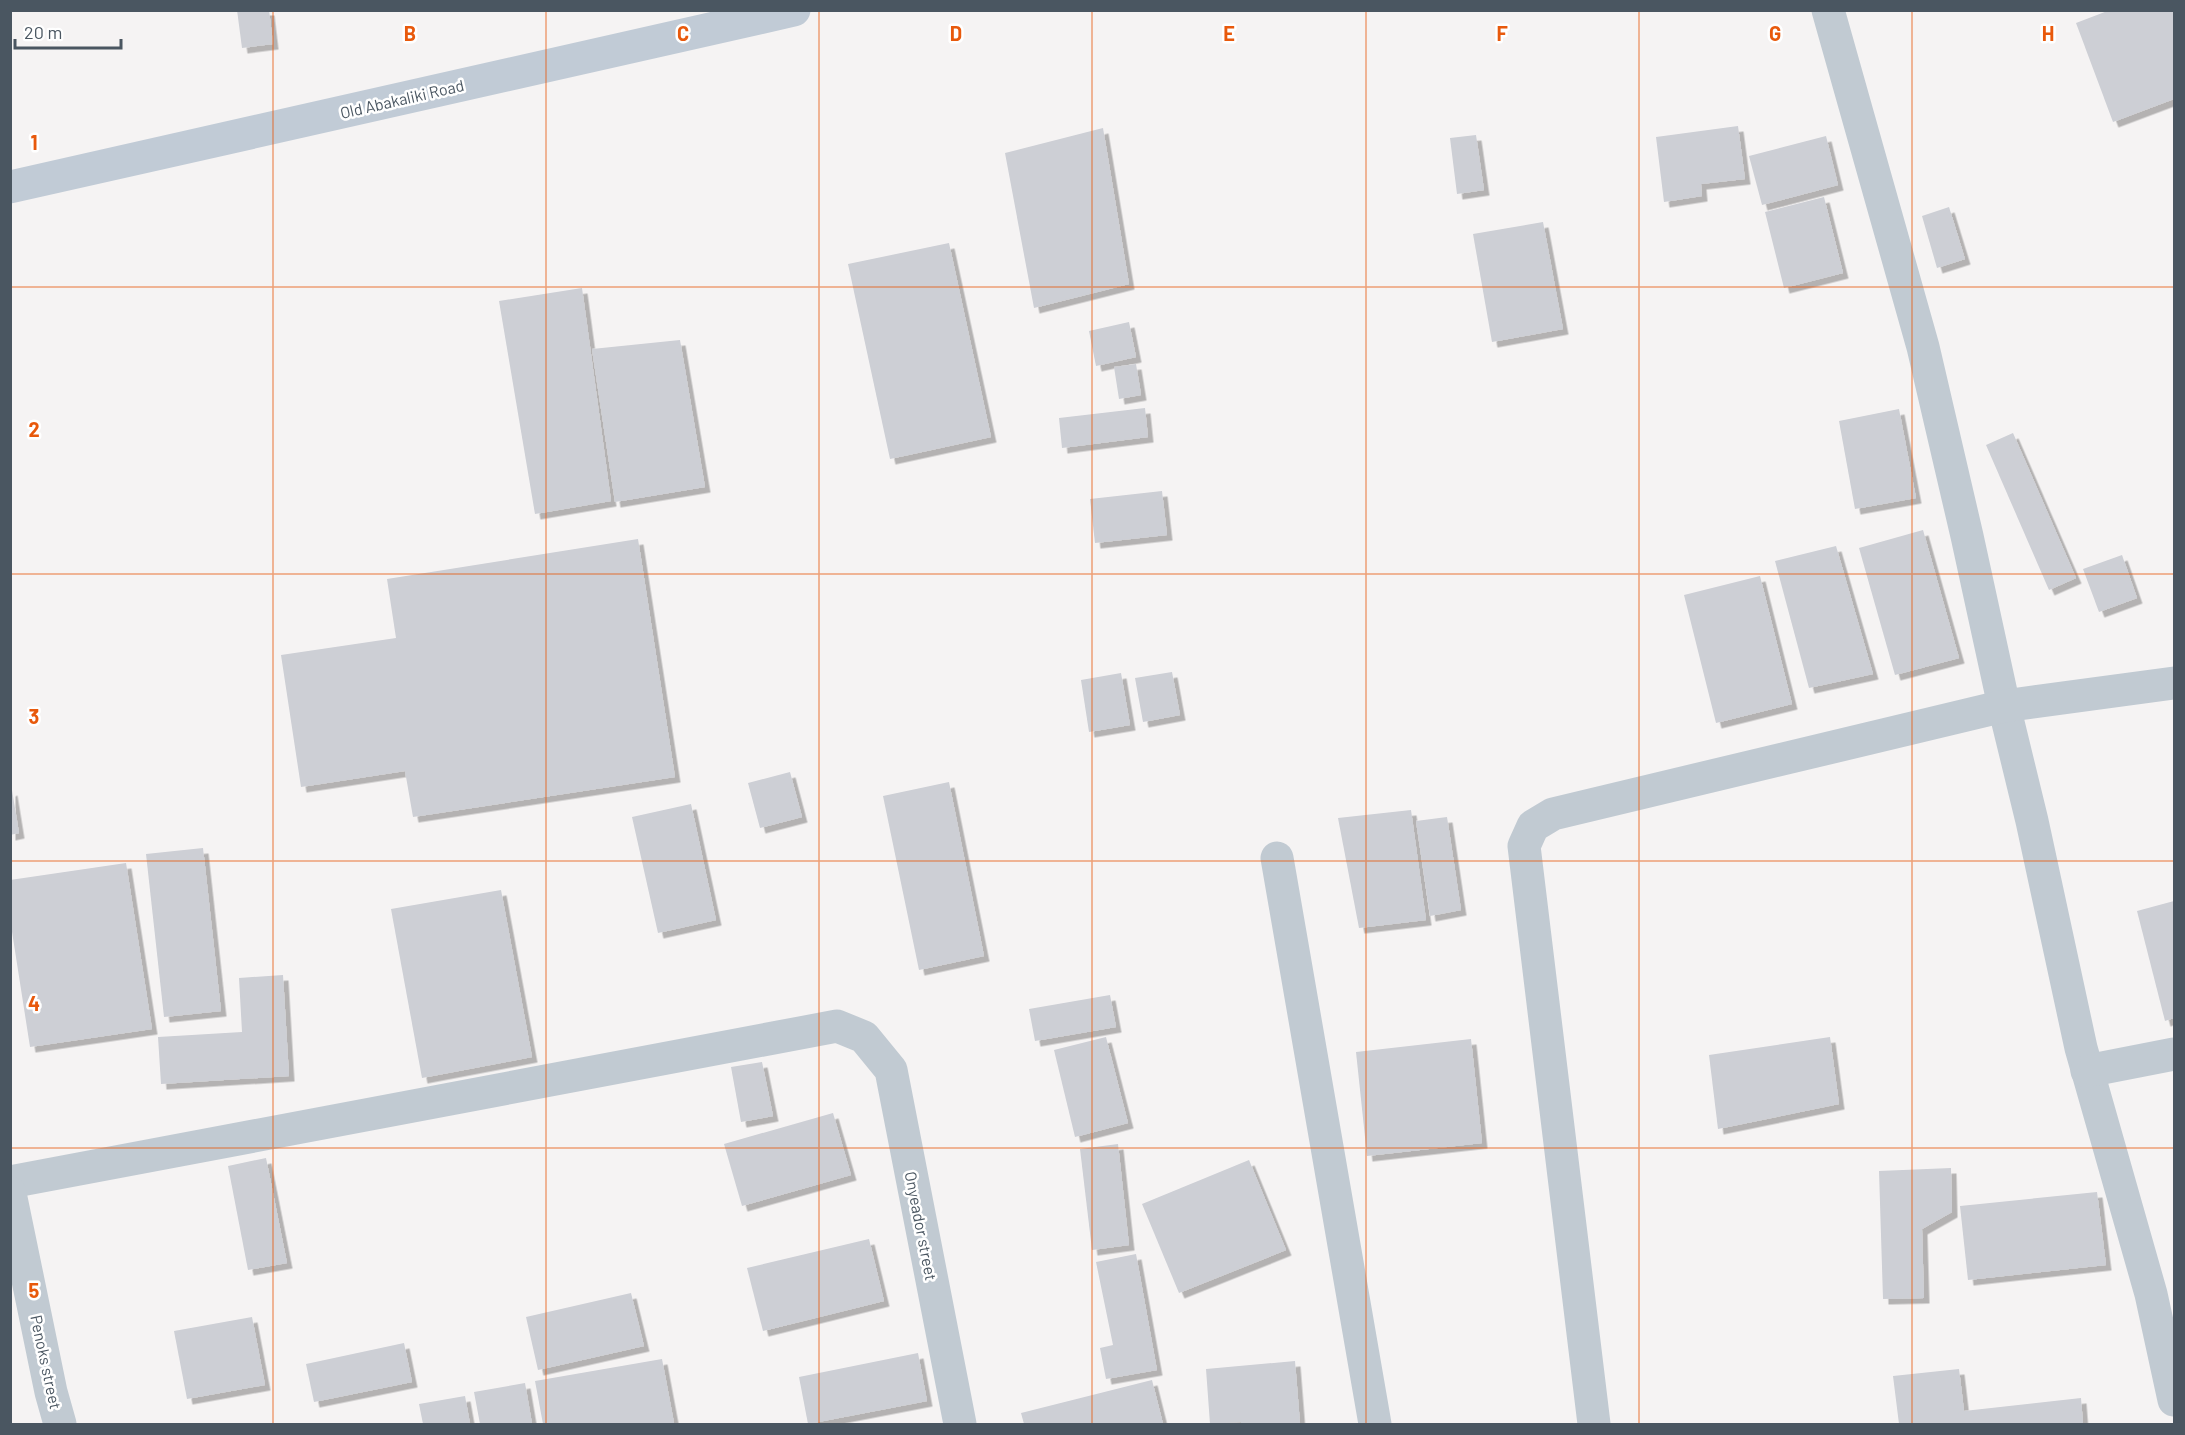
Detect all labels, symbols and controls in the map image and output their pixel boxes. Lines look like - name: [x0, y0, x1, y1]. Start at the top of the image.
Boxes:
- scale bar: [15, 12, 122, 50]
- text: 20 m: [24, 21, 62, 43]
- text: B: [404, 21, 416, 45]
- text: C: [677, 21, 689, 45]
- text: D: [950, 21, 962, 45]
- text: E: [1223, 21, 1235, 45]
- text: F: [1496, 21, 1508, 45]
- text: G: [1769, 21, 1781, 45]
- text: H: [2042, 21, 2054, 45]
- street label: Old Abakaliki Road: [338, 75, 466, 122]
- text: 1: [30, 130, 38, 154]
- text: 2: [28, 417, 40, 441]
- text: 3: [29, 704, 39, 728]
- text: 4: [28, 991, 40, 1015]
- street label: Onyeador street: [902, 1170, 941, 1282]
- text: 5: [29, 1278, 40, 1302]
- street label: Penoks street: [27, 1313, 66, 1411]

